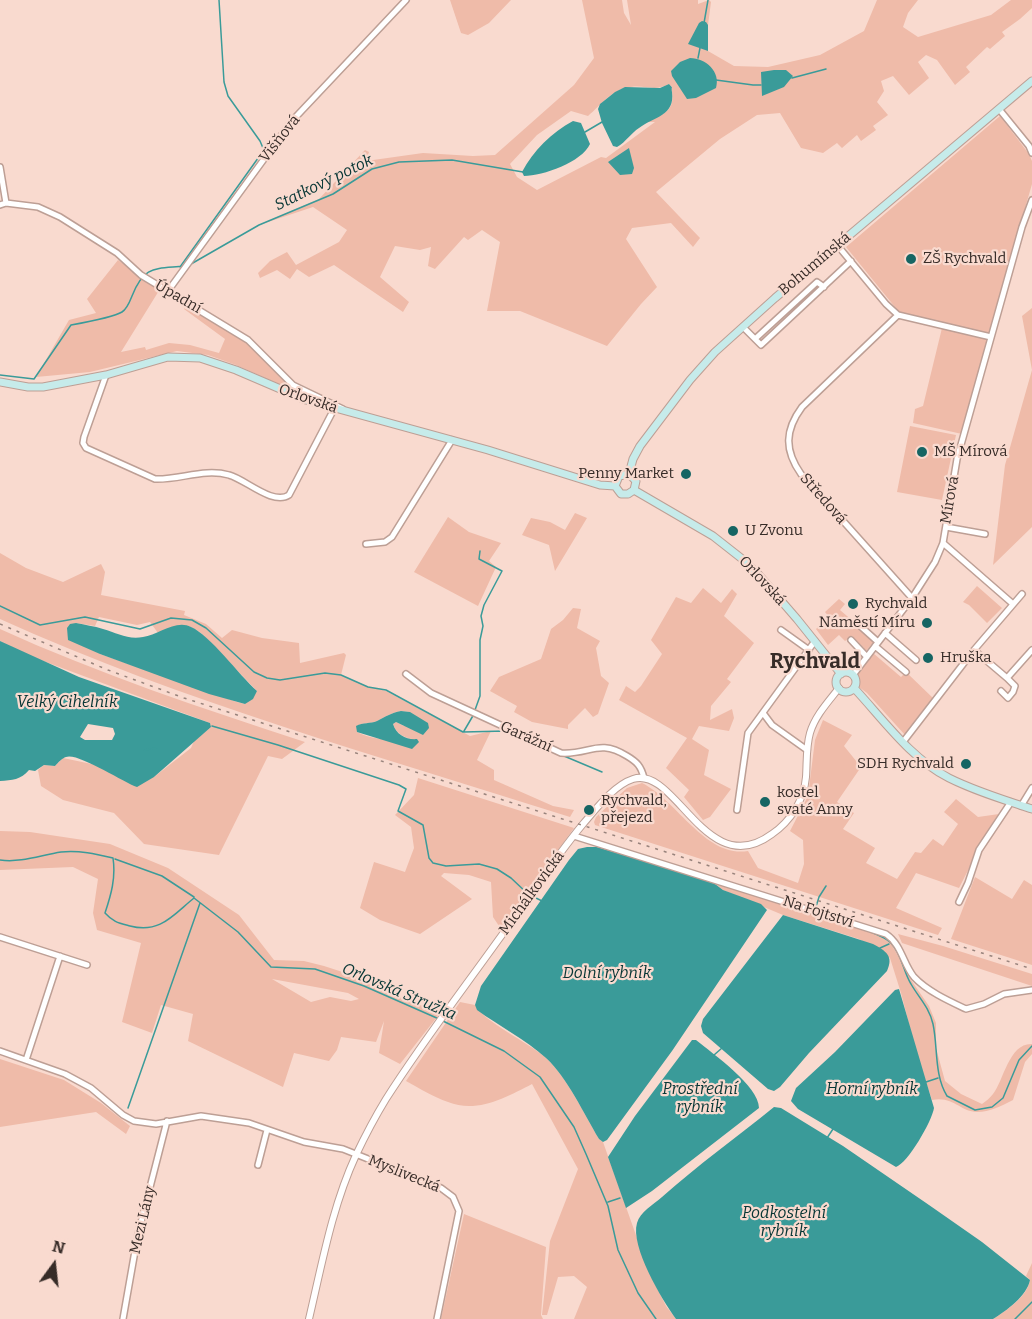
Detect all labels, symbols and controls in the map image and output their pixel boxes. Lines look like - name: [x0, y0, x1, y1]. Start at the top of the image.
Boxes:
- street label: Višňová: [256, 112, 304, 166]
- water label: Statkový potok: [272, 151, 376, 215]
- street label: Bohumínská: [775, 229, 855, 299]
- place label: ZŠ Rychvald: [923, 250, 1006, 268]
- marker: ZŠ Rychvald: [904, 252, 918, 266]
- street label: Úpadní: [151, 276, 205, 318]
- street label: Orlovská: [276, 381, 340, 417]
- place label: MŠ Mírová: [934, 443, 1007, 461]
- marker: MŠ Mírová: [915, 445, 929, 459]
- place label: Penny Market: [578, 465, 674, 483]
- marker: Penny Market: [679, 467, 693, 481]
- street label: Středová: [796, 470, 850, 528]
- street label: Mírová: [937, 475, 963, 525]
- place label: U Zvonu: [745, 522, 803, 540]
- marker: U Zvonu: [726, 524, 740, 538]
- street label: Orlovská: [735, 553, 789, 609]
- place label: Rychvald: [865, 595, 928, 613]
- marker: Rychvald: [846, 597, 860, 611]
- place label: Náměstí Míru: [819, 614, 915, 632]
- marker: Náměstí Míru: [920, 616, 934, 630]
- district label: Rychvald: [770, 649, 860, 675]
- place label: Hruška: [940, 649, 991, 667]
- marker: Hruška: [921, 651, 935, 665]
- water label: Velký Cihelník: [16, 693, 118, 713]
- street label: Garážní: [497, 718, 555, 756]
- place label: SDH Rychvald: [857, 755, 954, 773]
- marker: SDH Rychvald: [959, 757, 973, 771]
- place label: kostel svaté Anny: [777, 784, 853, 819]
- place label: Rychvald, přejezd: [601, 792, 667, 827]
- marker: kostel svaté Anny: [758, 795, 772, 809]
- marker: Rychvald, přejezd: [582, 803, 596, 817]
- street label: Michálkovická: [495, 847, 569, 939]
- street label: Na Fojtství: [780, 892, 856, 932]
- water label: Orlovská Stružka: [339, 959, 459, 1025]
- water label: Dolní rybník: [563, 964, 651, 984]
- water label: Prostřední rybník: [662, 1080, 738, 1118]
- water label: Horní rybník: [826, 1080, 918, 1100]
- street label: Myslivecká: [366, 1151, 442, 1197]
- street label: Mezi Lány: [126, 1184, 160, 1256]
- water label: Podkostelní rybník: [742, 1204, 826, 1242]
- north arrow: [24, 1235, 84, 1295]
- text: N: [50, 1236, 67, 1258]

